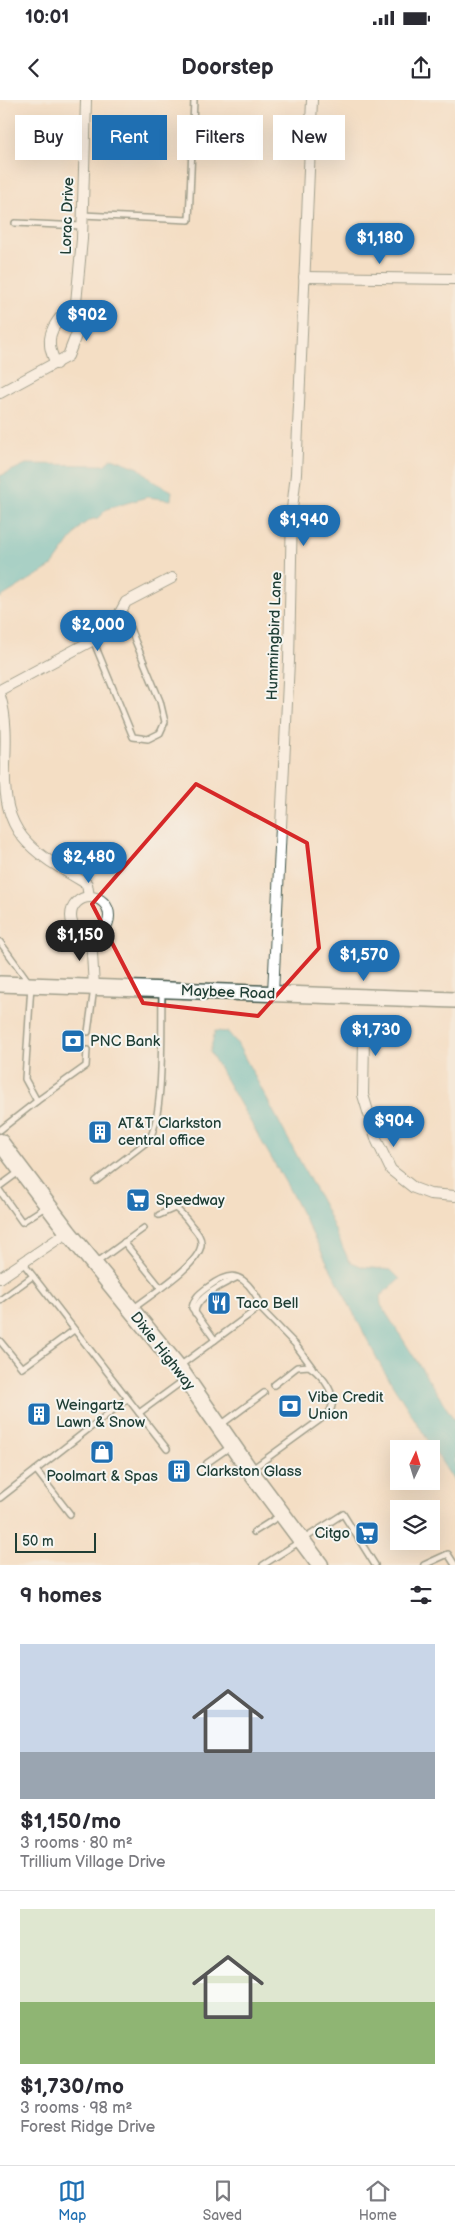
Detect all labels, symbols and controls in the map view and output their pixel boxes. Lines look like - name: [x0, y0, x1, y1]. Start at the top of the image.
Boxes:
- text: 10:01: [25, 6, 69, 29]
- icon: back: [20, 54, 48, 82]
- text: Doorstep: [181, 54, 274, 81]
- icon: share: [407, 54, 435, 82]
- chip: Buy: [15, 115, 82, 160]
- chip: Rent: [92, 115, 167, 160]
- chip: Filters: [177, 115, 263, 160]
- chip: New: [273, 115, 345, 160]
- street label: Lorac Drive: [57, 177, 78, 255]
- pin: $1,180: [339, 222, 421, 265]
- text: $1,180: [356, 229, 404, 248]
- pin: $902: [57, 300, 117, 342]
- text: $902: [67, 306, 107, 325]
- pin: $1,940: [263, 504, 345, 547]
- text: $1,940: [279, 511, 329, 530]
- street label: Hummingbird Lane: [263, 571, 286, 701]
- pin: $2,000: [57, 610, 139, 652]
- text: $2,000: [71, 616, 125, 635]
- pin: $2,480: [48, 842, 130, 884]
- text: $2,480: [63, 848, 115, 867]
- pin: $1,150: [39, 920, 121, 962]
- text: $1,150: [57, 926, 103, 945]
- pin: $1,570: [323, 940, 405, 982]
- text: $1,570: [340, 946, 388, 965]
- street label: Maybee Road: [180, 981, 276, 1004]
- pin: $1,730: [335, 1014, 417, 1057]
- text: $1,730: [352, 1021, 400, 1040]
- bank icon: PNC Bank: [60, 1028, 86, 1054]
- place label: PNC Bank: [90, 1032, 161, 1051]
- pin: $904: [364, 1106, 424, 1148]
- text: $904: [374, 1112, 414, 1131]
- place label: AT&T Clarkston central office: [118, 1114, 221, 1150]
- building icon: AT&T Clarkston central office: [87, 1119, 113, 1145]
- supermarket icon: Speedway: [125, 1187, 151, 1213]
- place label: Speedway: [156, 1191, 225, 1210]
- restaurant icon: Taco Bell: [206, 1290, 232, 1316]
- place label: Taco Bell: [236, 1294, 298, 1313]
- street label: Dixie Highway: [126, 1308, 199, 1395]
- place label: Vibe Credit Union: [308, 1388, 384, 1424]
- bank icon: Vibe Credit Union: [277, 1393, 303, 1419]
- place label: Weingartz Lawn & Snow: [56, 1396, 145, 1432]
- building icon: Weingartz Lawn & Snow: [26, 1401, 52, 1427]
- shop icon: Poolmart & Spas: [89, 1439, 115, 1465]
- north arrow: [390, 1440, 440, 1490]
- map controls: [390, 1440, 440, 1550]
- building icon: Clarkston Glass: [166, 1458, 192, 1484]
- place label: Clarkston Glass: [196, 1462, 302, 1481]
- place label: Poolmart & Spas: [46, 1467, 158, 1486]
- button: layers: [390, 1500, 440, 1550]
- supermarket icon: Citgo: [354, 1520, 380, 1546]
- place label: Citgo: [314, 1524, 350, 1543]
- scale bar: [15, 1530, 96, 1553]
- text: 50 m: [22, 1533, 54, 1550]
- icon: filters: [407, 1581, 435, 1609]
- text: 9 homes: [20, 1583, 102, 1608]
- icon: home: [183, 1676, 273, 1766]
- text: $1,150/mo: [20, 1809, 121, 1834]
- text: 3 rooms · 80 m²: [20, 1834, 133, 1853]
- text: Trillium Village Drive: [20, 1853, 166, 1872]
- icon: home: [183, 1942, 273, 2032]
- text: $1,730/mo: [20, 2074, 124, 2099]
- text: 3 rooms · 98 m²: [20, 2099, 132, 2118]
- text: Forest Ridge Drive: [20, 2118, 155, 2137]
- tab: Map: [58, 2177, 86, 2224]
- tab: Saved: [203, 2177, 242, 2224]
- tab: Home: [359, 2177, 397, 2224]

